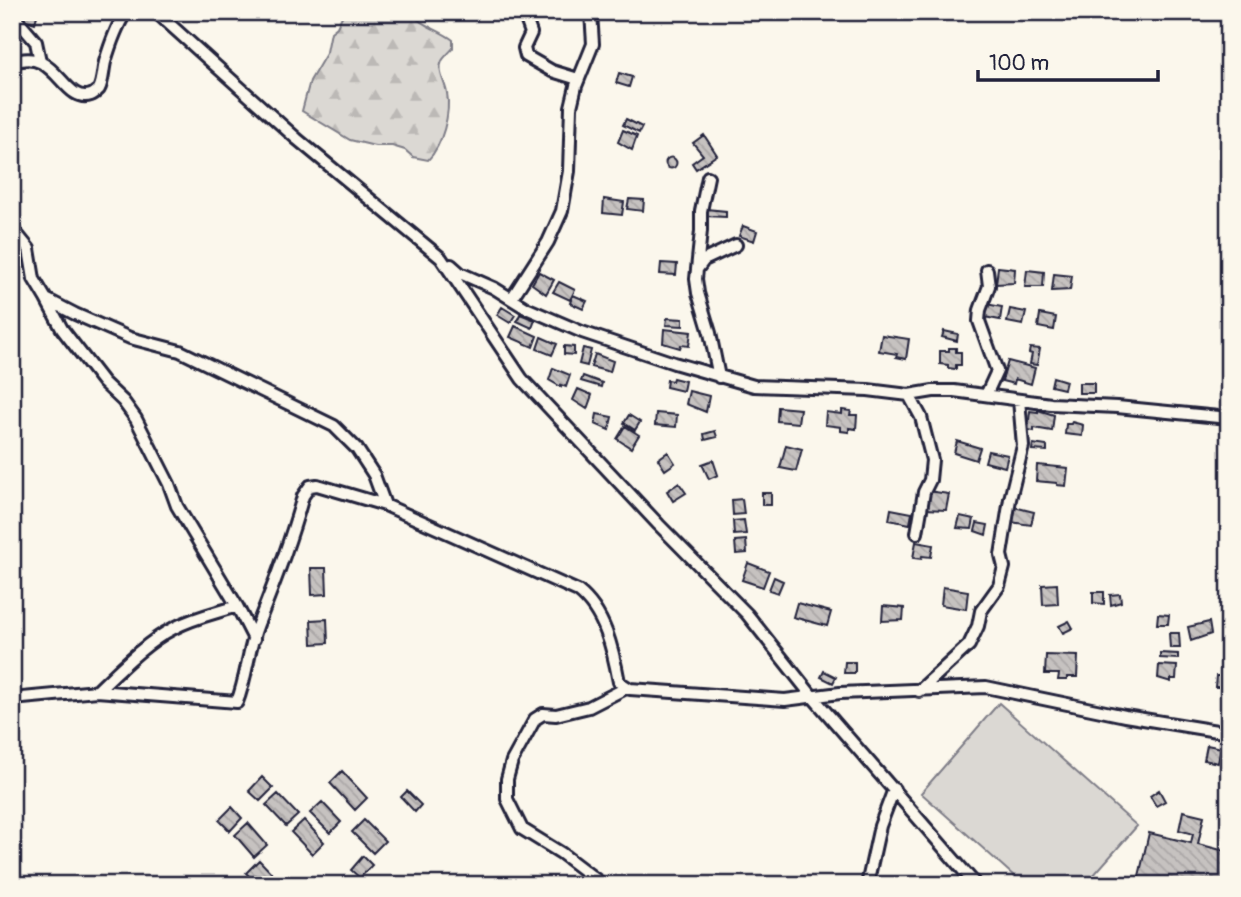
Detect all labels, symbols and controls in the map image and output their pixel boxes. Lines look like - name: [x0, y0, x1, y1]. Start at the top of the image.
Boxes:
- scale bar: [978, 38, 1159, 82]
- text: 100 m: [989, 50, 1049, 77]

